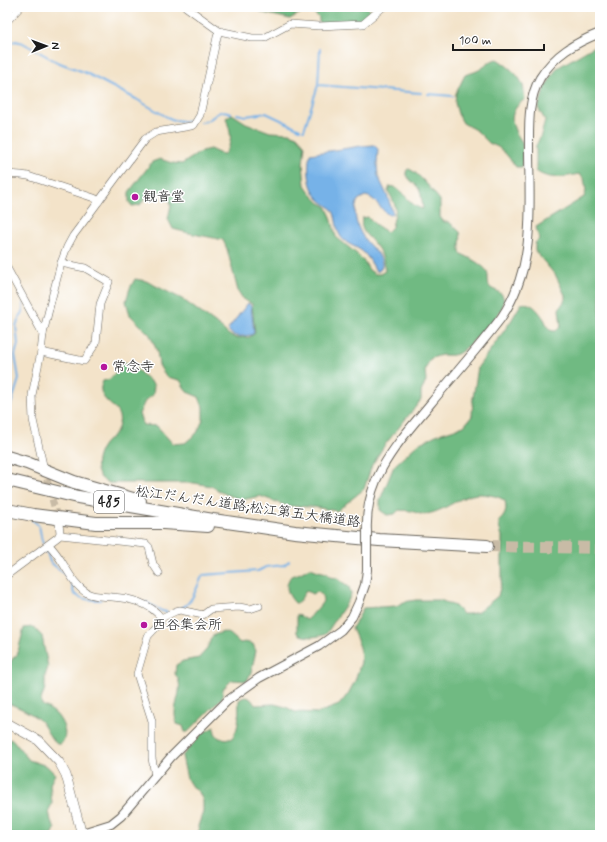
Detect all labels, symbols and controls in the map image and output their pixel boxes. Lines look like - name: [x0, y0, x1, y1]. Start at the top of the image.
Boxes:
- north arrow: [26, 26, 66, 66]
- scale bar: [453, 26, 544, 52]
- text: 100 m: [459, 33, 491, 49]
- text: N: [48, 42, 62, 50]
- place label: 観音堂: [143, 188, 185, 206]
- marker: 観音堂: [130, 192, 140, 202]
- place label: 常念寺: [112, 358, 154, 376]
- marker: 常念寺: [99, 362, 109, 372]
- street label: 松江だんだん道路;松江第五大橋道路: [134, 482, 362, 532]
- road number: 485: [94, 491, 124, 513]
- place label: 西谷集会所: [152, 616, 222, 634]
- marker: 西谷集会所: [139, 620, 149, 630]

